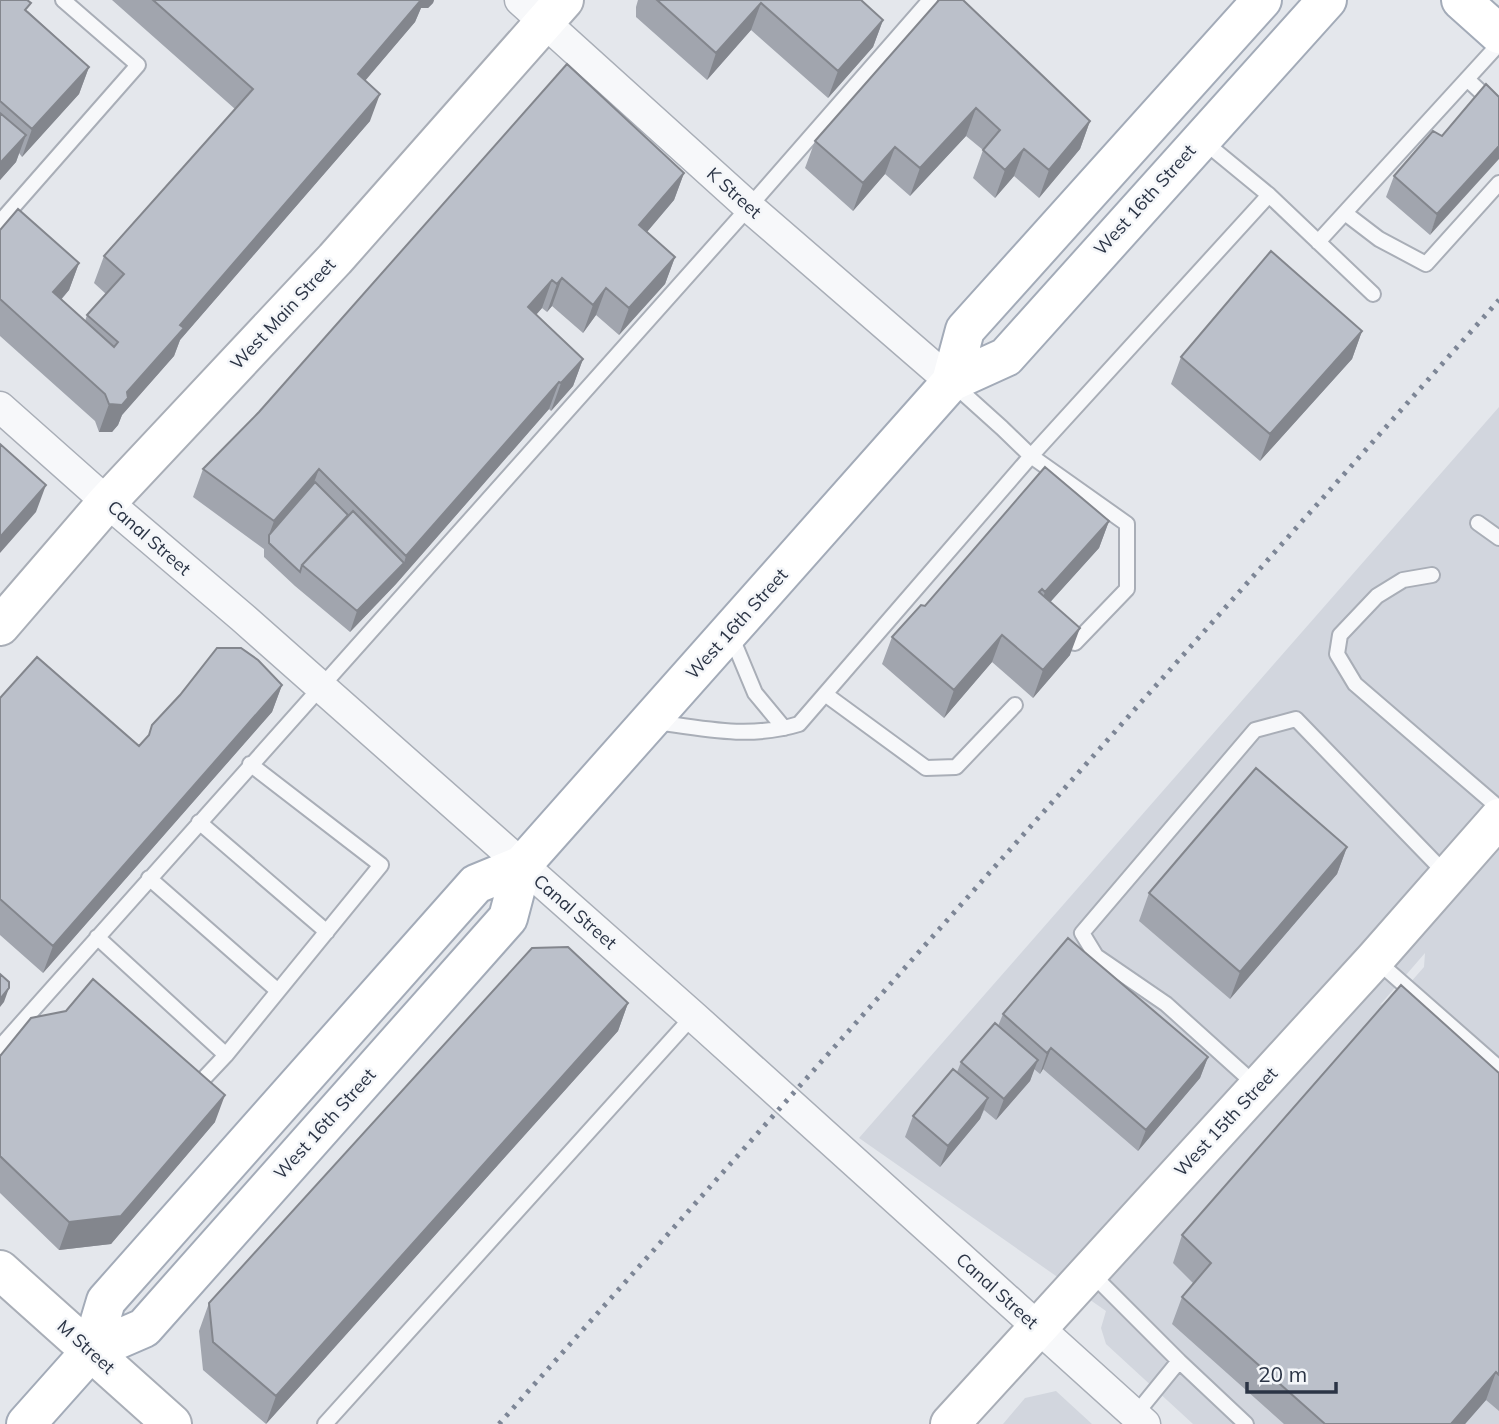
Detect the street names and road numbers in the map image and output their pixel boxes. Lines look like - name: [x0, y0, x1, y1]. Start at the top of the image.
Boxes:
- street label: West 16th Street: [1089, 139, 1201, 260]
- street label: K Street: [702, 162, 767, 223]
- street label: West Main Street: [225, 253, 340, 374]
- street label: Canal Street: [103, 495, 196, 580]
- street label: West 16th Street: [681, 563, 793, 684]
- street label: Canal Street: [529, 869, 622, 954]
- street label: West 15th Street: [1169, 1062, 1282, 1181]
- street label: West 16th Street: [269, 1063, 381, 1184]
- street label: Canal Street: [951, 1248, 1043, 1334]
- street label: M Street: [53, 1315, 120, 1379]

